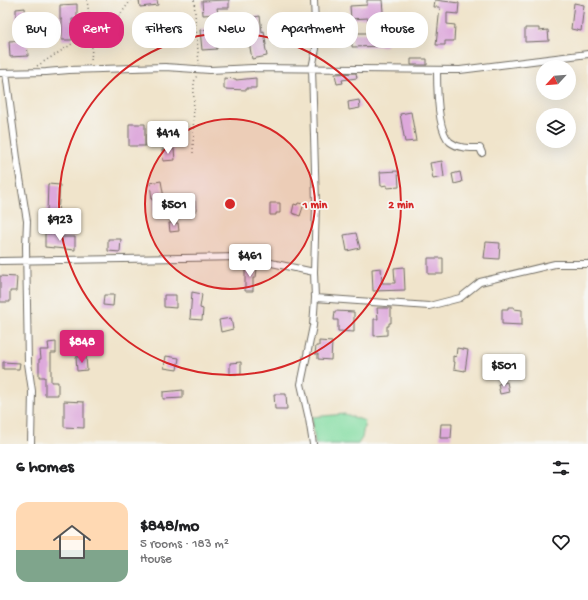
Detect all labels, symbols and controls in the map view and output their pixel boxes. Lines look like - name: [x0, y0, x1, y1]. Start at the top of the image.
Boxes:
- chip: Buy: [12, 12, 61, 48]
- chip: Rent: [69, 12, 124, 48]
- chip: Filters: [132, 12, 196, 48]
- chip: New: [204, 12, 259, 48]
- chip: Apartment: [267, 12, 358, 48]
- chip: House: [366, 12, 428, 48]
- north arrow: [536, 60, 576, 100]
- map controls: [536, 60, 576, 148]
- button: layers: [536, 108, 576, 148]
- pin: $414: [144, 121, 192, 155]
- text: $414: [156, 126, 180, 141]
- pin: $501: [150, 193, 198, 227]
- centre of rings: [223, 197, 237, 211]
- text: $501: [161, 198, 187, 213]
- text: 1 min: [302, 199, 328, 213]
- text: 2 min: [388, 199, 414, 213]
- pin: $923: [36, 208, 84, 242]
- text: $923: [47, 213, 73, 228]
- pin: $461: [226, 244, 274, 278]
- text: $461: [238, 249, 262, 264]
- pin: $848: [58, 330, 106, 364]
- text: $848: [69, 335, 95, 350]
- pin: $501: [480, 354, 528, 388]
- text: $501: [491, 359, 517, 374]
- icon: filters: [550, 457, 572, 479]
- text: 6 homes: [16, 458, 74, 478]
- text: $848/mo: [140, 517, 199, 537]
- icon: home: [48, 518, 96, 566]
- icon: heart: [550, 531, 572, 553]
- text: 5 rooms · 183 m²: [140, 537, 229, 552]
- text: House: [140, 552, 172, 567]

